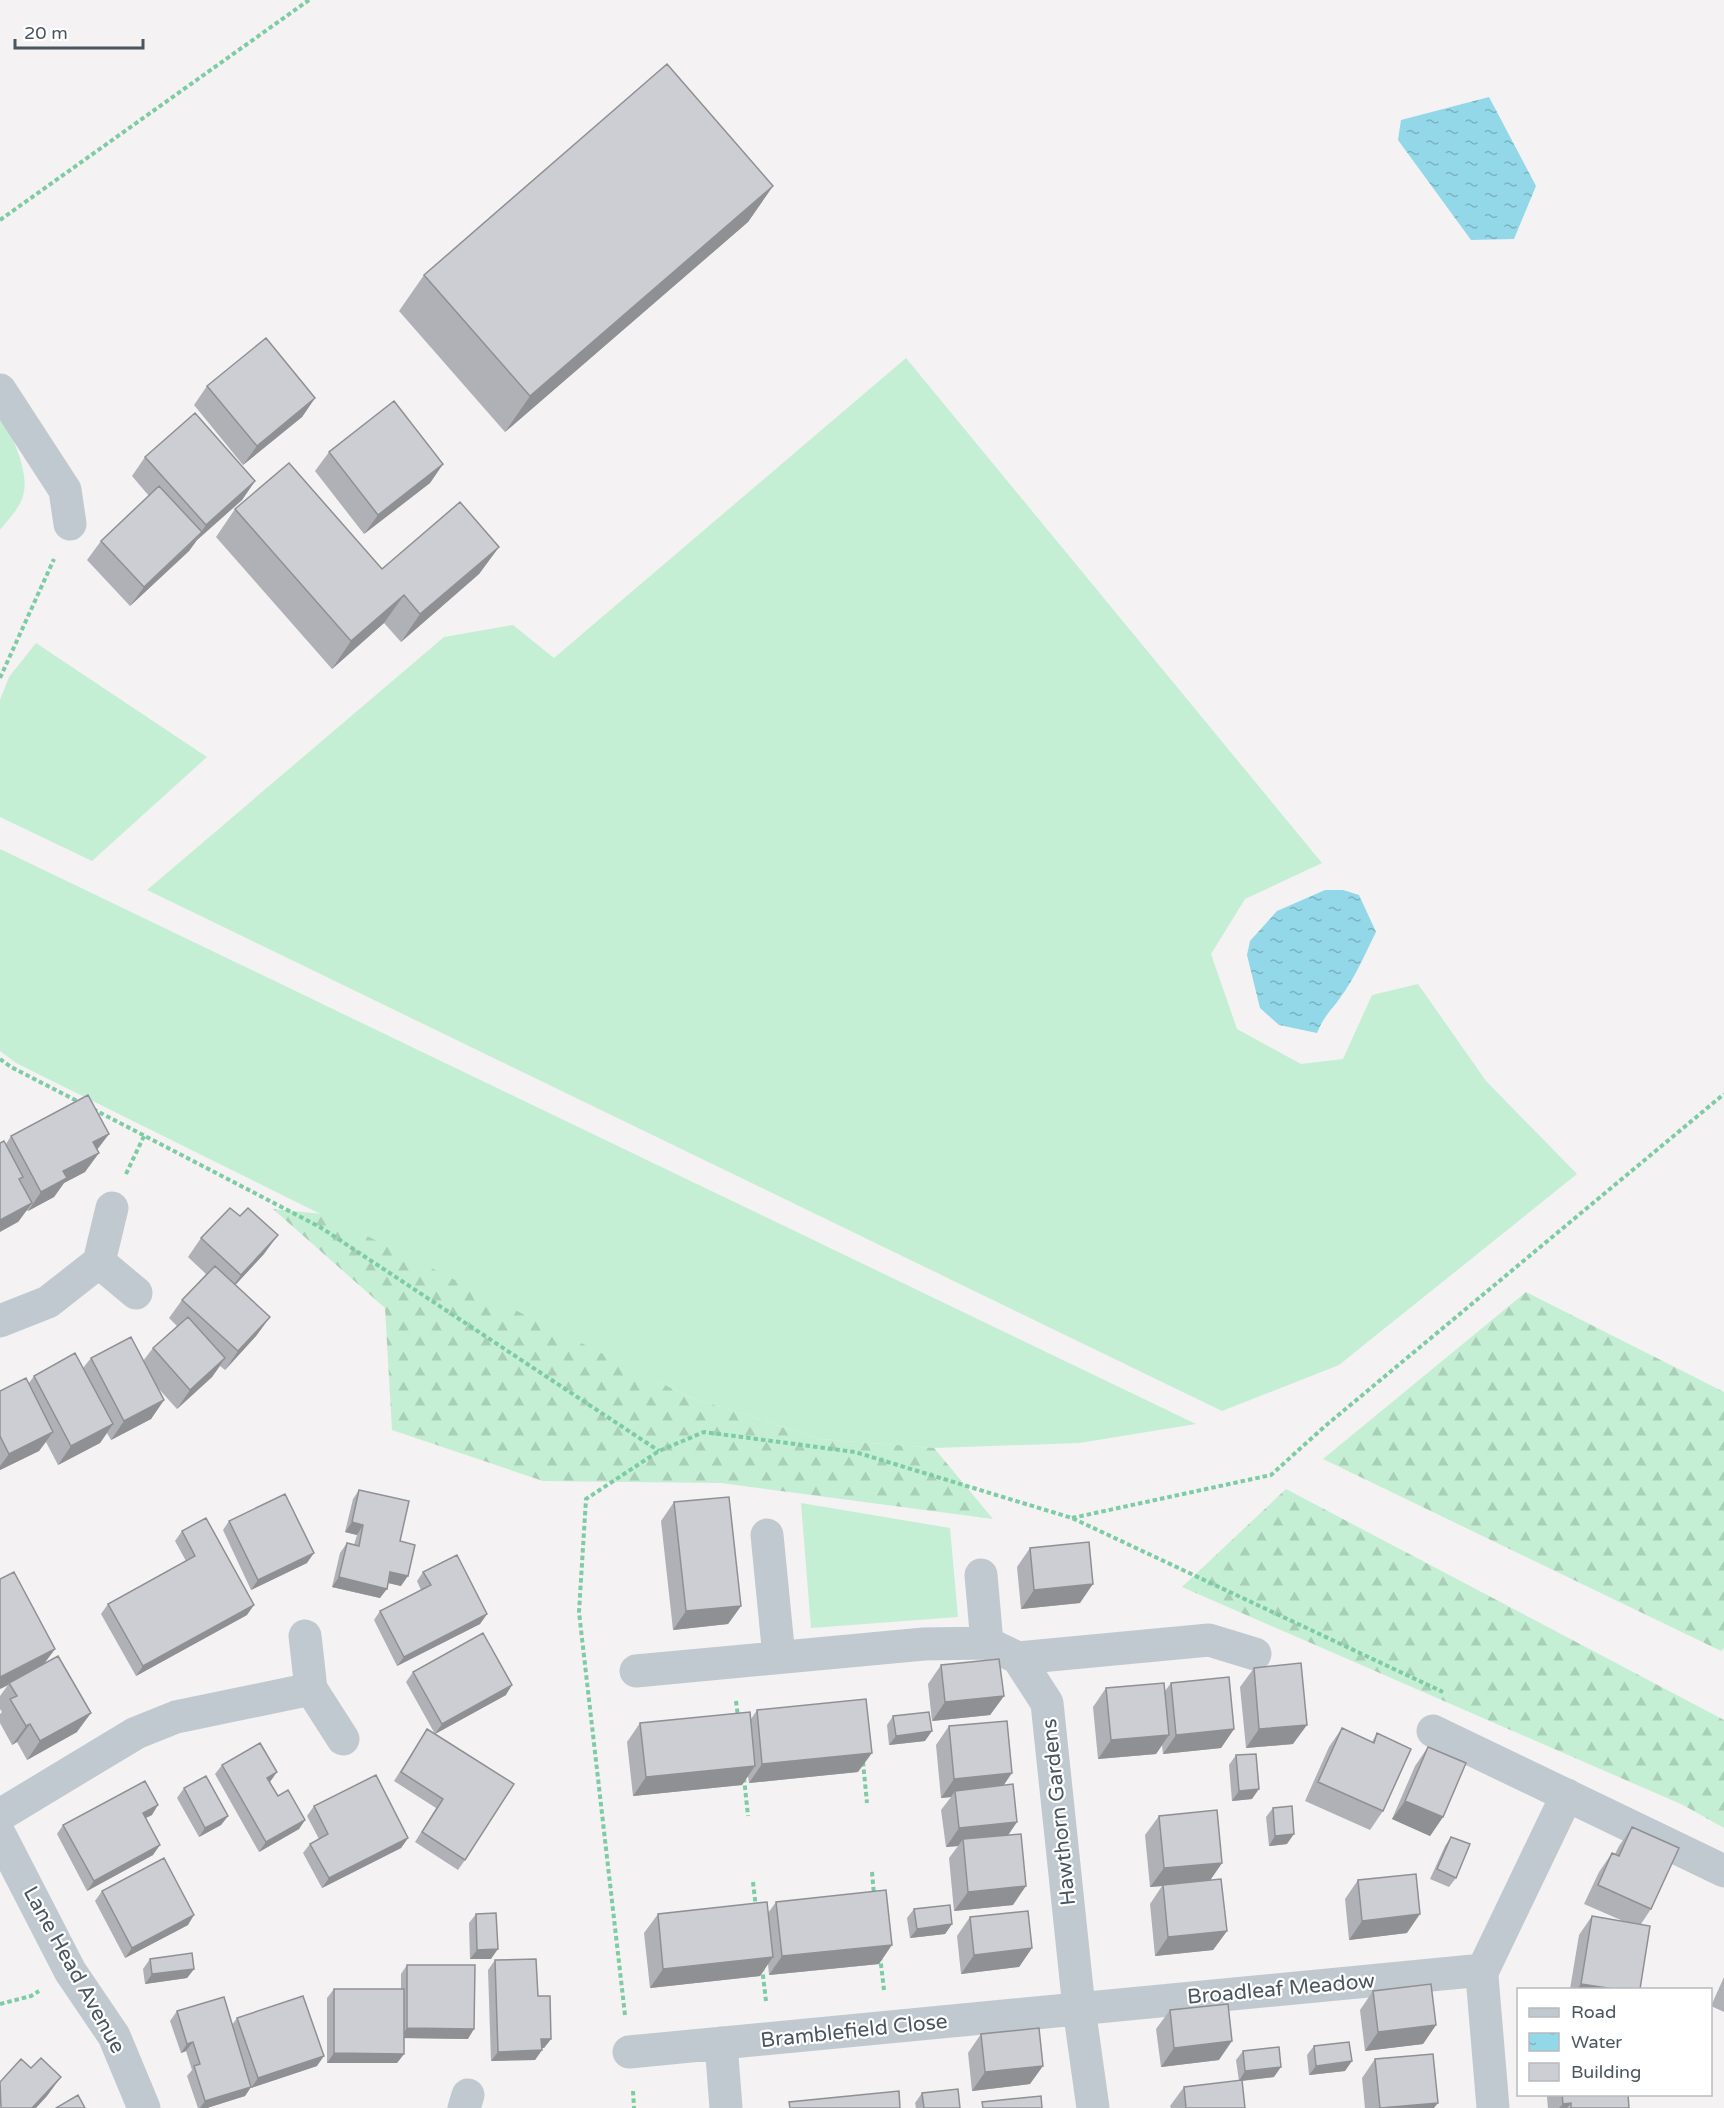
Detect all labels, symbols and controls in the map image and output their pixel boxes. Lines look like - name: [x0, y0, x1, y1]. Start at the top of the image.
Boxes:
- scale bar: [15, 12, 142, 50]
- text: 20 m: [24, 22, 68, 44]
- street label: Hawthorn Gardens: [1037, 1717, 1081, 1907]
- street label: Lane Head Avenue: [18, 1882, 130, 2058]
- street label: Broadleaf Meadow: [1186, 1968, 1376, 2010]
- legend: [1517, 1988, 1712, 2096]
- text: Road: [1571, 2001, 1616, 2023]
- street label: Bramblefield Close: [759, 2009, 949, 2053]
- text: Water: [1571, 2031, 1622, 2053]
- text: Building: [1571, 2061, 1641, 2083]

